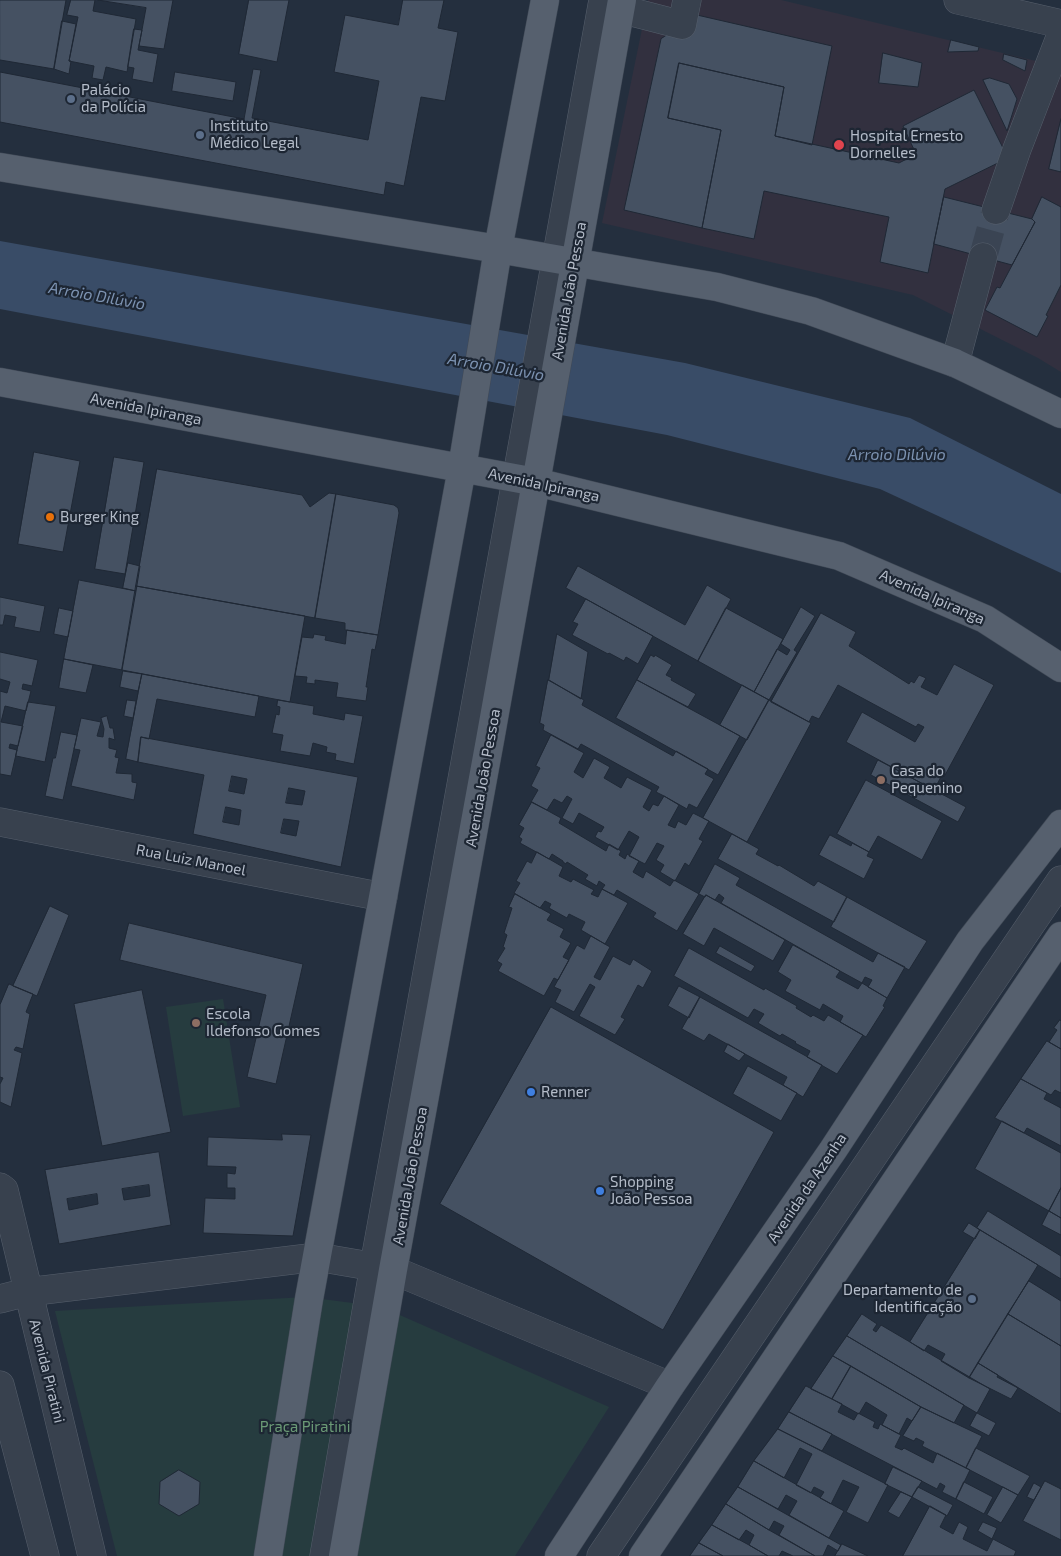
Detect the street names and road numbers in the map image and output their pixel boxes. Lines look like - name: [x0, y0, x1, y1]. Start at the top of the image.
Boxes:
- street label: Avenida João Pessoa: [548, 220, 590, 362]
- street label: Avenida Ipiranga: [89, 389, 203, 429]
- street label: Avenida Ipiranga: [487, 464, 601, 506]
- street label: Avenida Ipiranga: [877, 566, 987, 628]
- street label: Avenida João Pessoa: [462, 707, 504, 849]
- street label: Rua Luiz Manoel: [135, 841, 247, 879]
- street label: Avenida João Pessoa: [389, 1105, 431, 1247]
- street label: Avenida da Azenha: [764, 1130, 850, 1246]
- street label: Avenida Piratini: [25, 1317, 69, 1425]

